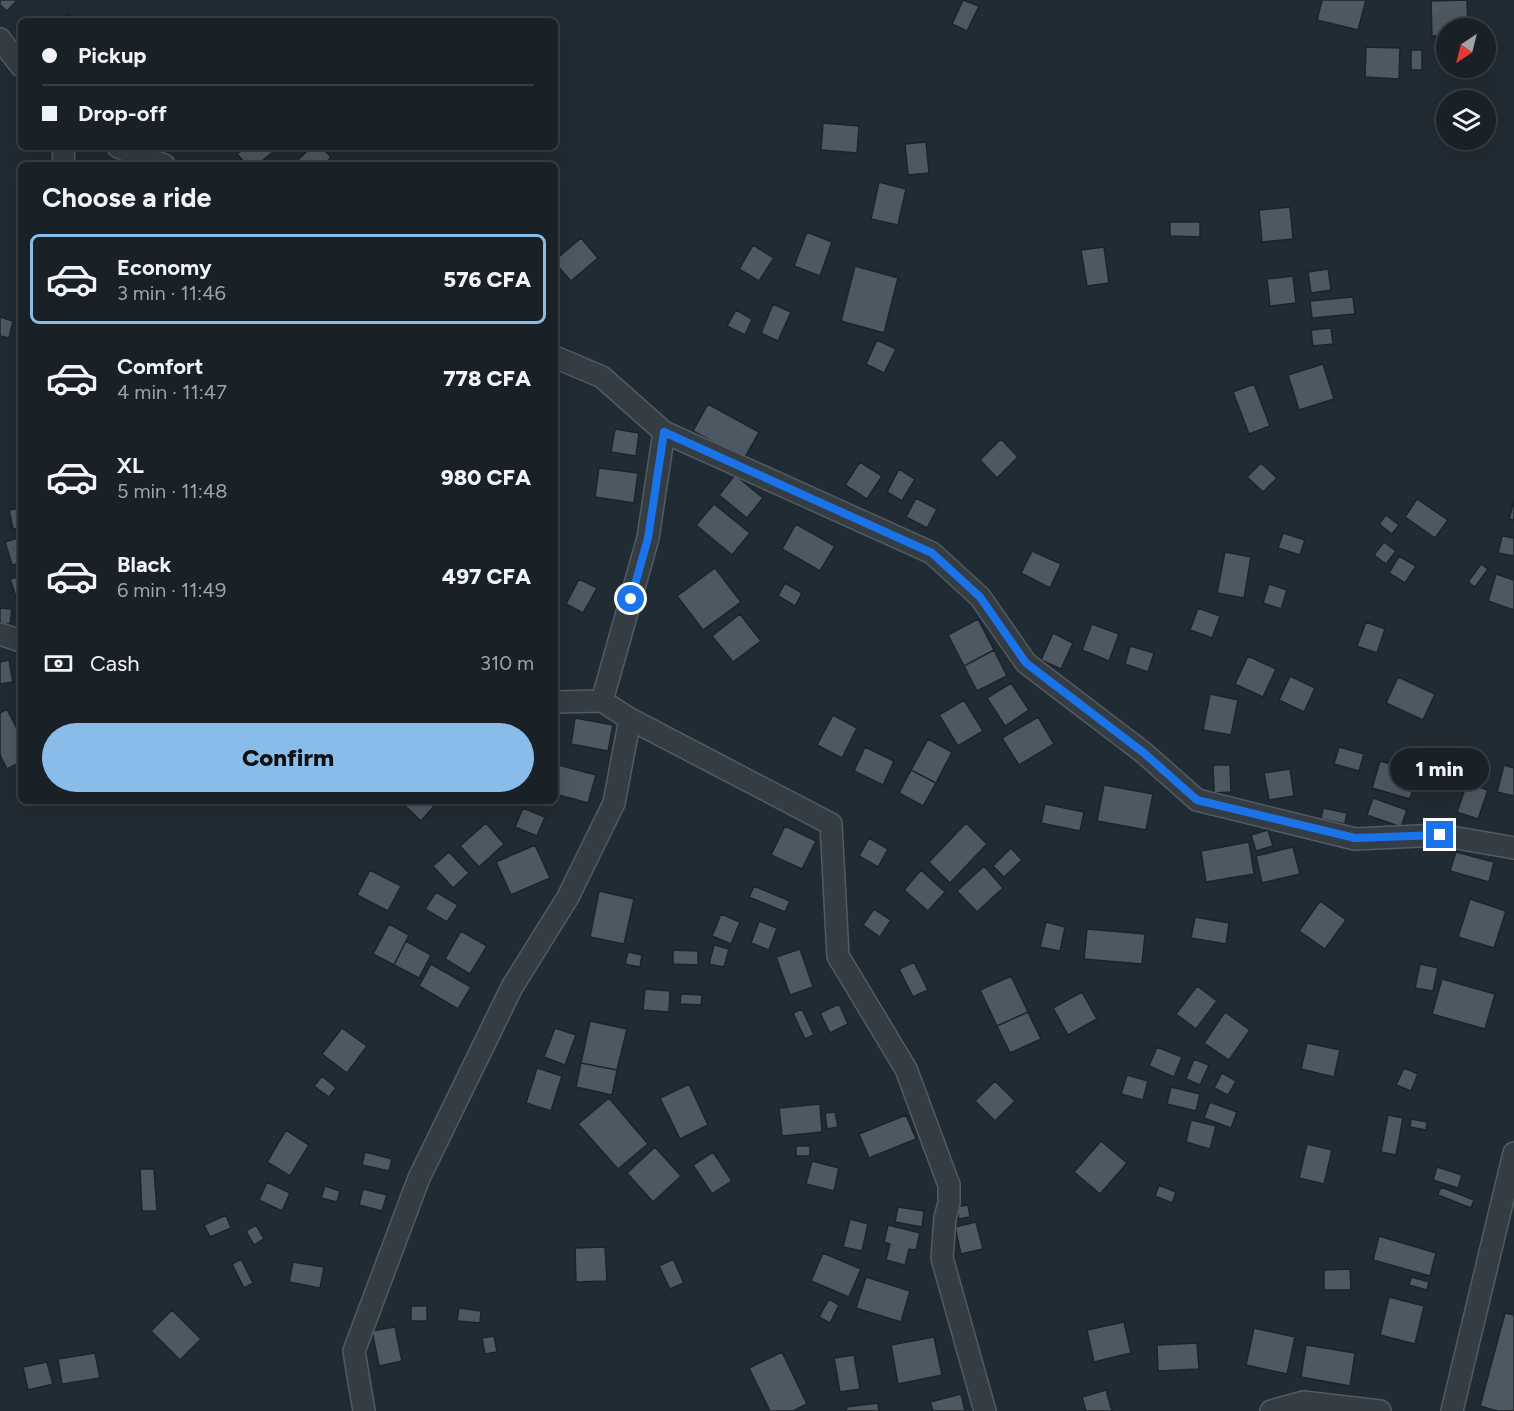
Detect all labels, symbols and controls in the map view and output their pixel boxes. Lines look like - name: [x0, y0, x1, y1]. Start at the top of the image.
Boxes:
- north arrow: [1436, 18, 1496, 78]
- map controls: [1436, 18, 1496, 150]
- text: Pickup: [78, 42, 147, 69]
- button: layers: [1436, 90, 1496, 150]
- text: Drop-off: [78, 100, 167, 127]
- text: Choose a ride: [42, 181, 211, 214]
- icon: car: [45, 252, 99, 306]
- text: Economy: [117, 254, 212, 281]
- text: 576 CFA: [443, 266, 531, 293]
- text: 3 min · 11:46: [117, 281, 226, 305]
- icon: car: [45, 351, 99, 405]
- text: Comfort: [117, 353, 203, 380]
- text: 778 CFA: [443, 365, 531, 392]
- text: 4 min · 11:47: [117, 380, 227, 404]
- icon: car: [45, 450, 99, 504]
- text: XL: [117, 452, 144, 479]
- text: 980 CFA: [441, 464, 531, 491]
- text: 5 min · 11:48: [117, 479, 228, 503]
- icon: car: [45, 549, 99, 603]
- text: Black: [117, 551, 171, 578]
- text: 497 CFA: [442, 563, 531, 590]
- text: 6 min · 11:49: [117, 578, 226, 602]
- route start: [617, 585, 644, 612]
- icon: cash: [42, 647, 75, 680]
- text: Cash: [90, 650, 140, 677]
- text: 310 m: [480, 651, 534, 675]
- button: Confirm: [42, 723, 534, 792]
- callout: 1 min: [1390, 748, 1490, 790]
- text: 1 min: [1416, 757, 1463, 781]
- route end: [1426, 821, 1453, 848]

